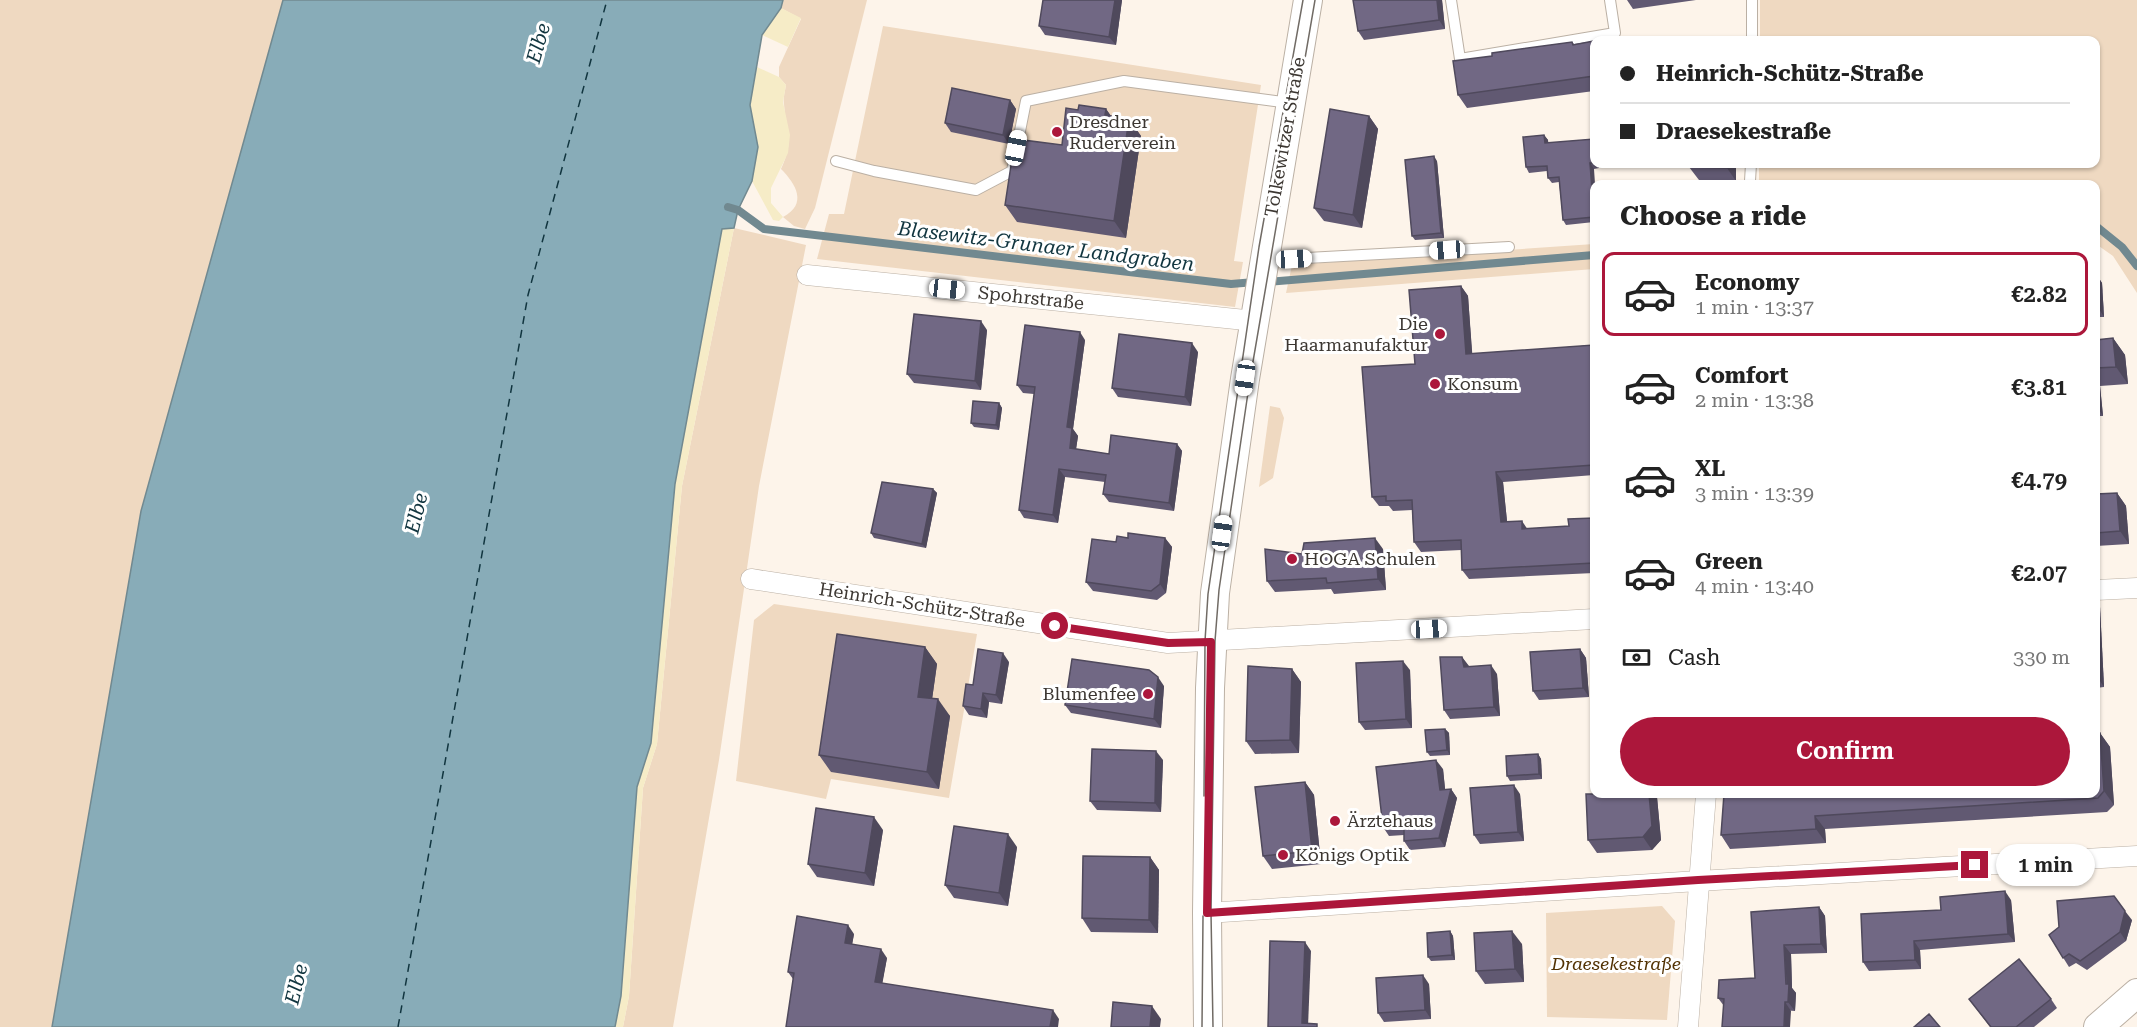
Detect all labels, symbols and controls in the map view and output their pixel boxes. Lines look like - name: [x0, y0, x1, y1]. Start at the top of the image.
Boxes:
- water label: Elbe: [521, 20, 555, 67]
- street label: Tolkewitzer Straße: [1260, 55, 1309, 218]
- text: Heinrich-Schütz-Straße: [1656, 61, 1924, 86]
- place label: Dresdner Ruderverein: [1069, 111, 1176, 153]
- text: Draesekestraße: [1656, 119, 1831, 144]
- marker: Dresdner Ruderverein: [1050, 125, 1064, 139]
- car: [1004, 129, 1028, 167]
- text: Choose a ride: [1620, 200, 1806, 232]
- water label: Blasewitz‐Grunaer Landgraben: [896, 216, 1195, 276]
- car: [1428, 240, 1466, 260]
- car: [1276, 249, 1312, 269]
- icon: car: [1623, 267, 1677, 321]
- text: Economy: [1695, 270, 1799, 295]
- car: [928, 278, 966, 300]
- street label: Spohrstraße: [977, 281, 1085, 314]
- text: €2.82: [2011, 282, 2067, 307]
- text: 1 min · 13:37: [1695, 295, 1814, 319]
- place label: Die Haarmanufaktur: [1284, 313, 1428, 355]
- marker: Die Haarmanufaktur: [1433, 327, 1447, 341]
- car: [1234, 359, 1256, 397]
- icon: car: [1623, 360, 1677, 414]
- text: Comfort: [1695, 363, 1788, 388]
- place label: Konsum: [1447, 373, 1519, 394]
- text: €3.81: [2011, 375, 2067, 400]
- marker: Konsum: [1428, 377, 1442, 391]
- text: 2 min · 13:38: [1695, 388, 1814, 412]
- icon: car: [1623, 453, 1677, 507]
- text: XL: [1695, 456, 1725, 481]
- text: €4.79: [2011, 468, 2067, 493]
- text: 3 min · 13:39: [1695, 481, 1814, 505]
- water label: Elbe: [399, 490, 433, 537]
- car: [1211, 514, 1233, 552]
- icon: car: [1623, 546, 1677, 600]
- place label: HOGA Schulen: [1304, 548, 1436, 569]
- text: Green: [1695, 549, 1763, 574]
- marker: HOGA Schulen: [1285, 552, 1299, 566]
- text: €2.07: [2011, 561, 2067, 586]
- text: 4 min · 13:40: [1695, 574, 1814, 598]
- street label: Heinrich-Schütz-Straße: [818, 578, 1027, 631]
- route start: [1041, 612, 1068, 639]
- car: [1411, 619, 1447, 639]
- icon: cash: [1620, 641, 1653, 674]
- text: Cash: [1668, 645, 1720, 670]
- text: 330 m: [2013, 645, 2070, 669]
- place label: Blumenfee: [1042, 683, 1136, 704]
- marker: Blumenfee: [1141, 687, 1155, 701]
- button: Confirm: [1620, 717, 2070, 786]
- place label: Ärztehaus: [1347, 810, 1433, 831]
- marker: Ärztehaus: [1328, 814, 1342, 828]
- place label: Königs Optik: [1295, 844, 1409, 865]
- callout: 1 min: [1996, 844, 2095, 886]
- marker: Königs Optik: [1276, 848, 1290, 862]
- route end: [1961, 851, 1988, 878]
- text: 1 min: [2018, 853, 2073, 877]
- park label: Draesekestraße: [1550, 953, 1681, 974]
- water label: Elbe: [279, 961, 313, 1008]

